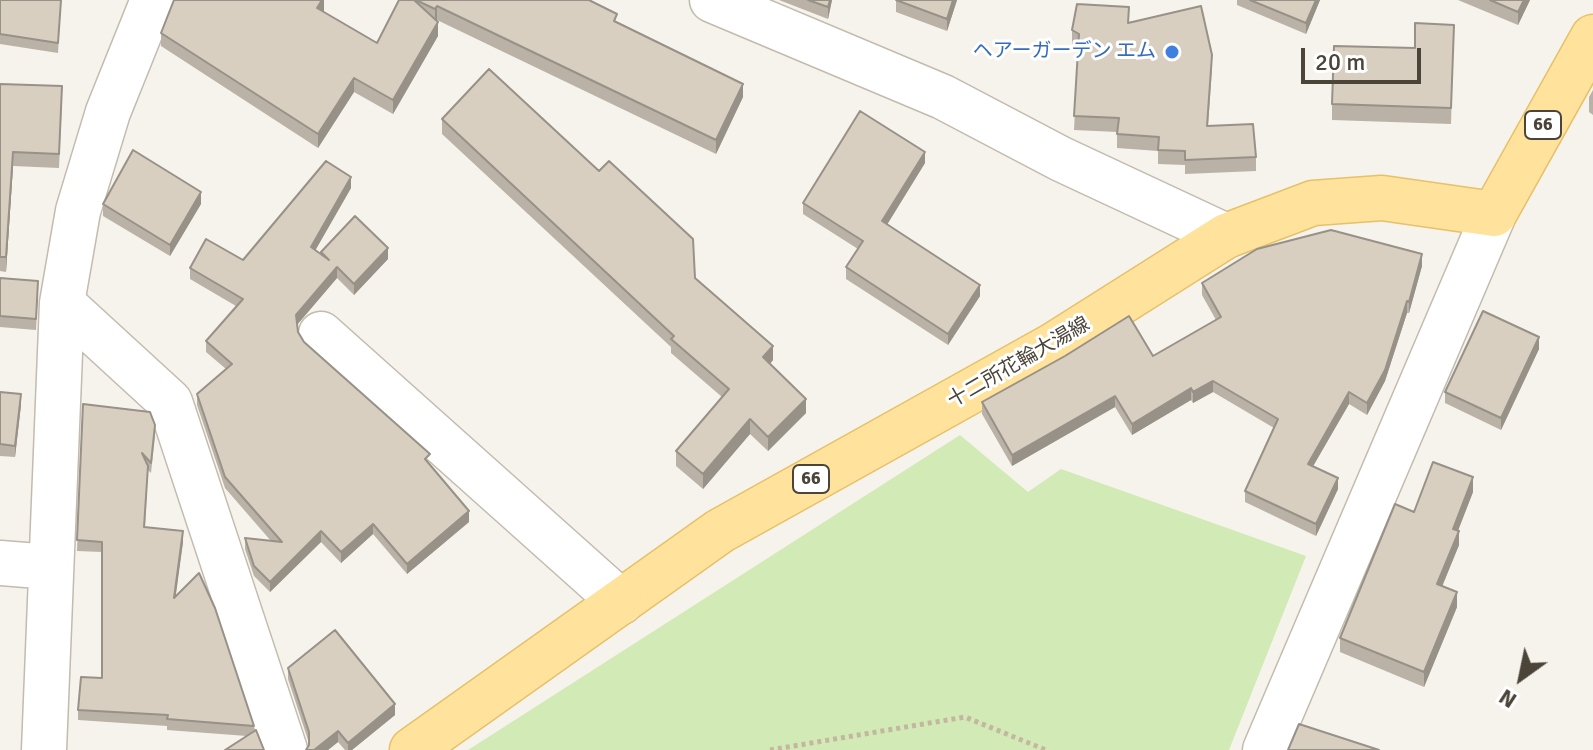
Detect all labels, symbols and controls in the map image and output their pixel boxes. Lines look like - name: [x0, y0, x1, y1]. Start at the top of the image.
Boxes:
- scale bar: [1305, 32, 1425, 82]
- place label: ヘアーガーデン エム: [973, 40, 1156, 64]
- marker: ヘアーガーデン エム: [1163, 43, 1181, 61]
- text: 20 m: [1315, 47, 1365, 77]
- road number: 66: [1525, 111, 1561, 139]
- street label: 十二所花輪大湯線: [944, 313, 1094, 413]
- road number: 66: [793, 465, 829, 493]
- north arrow: [1481, 638, 1561, 718]
- text: N: [1494, 683, 1521, 714]

